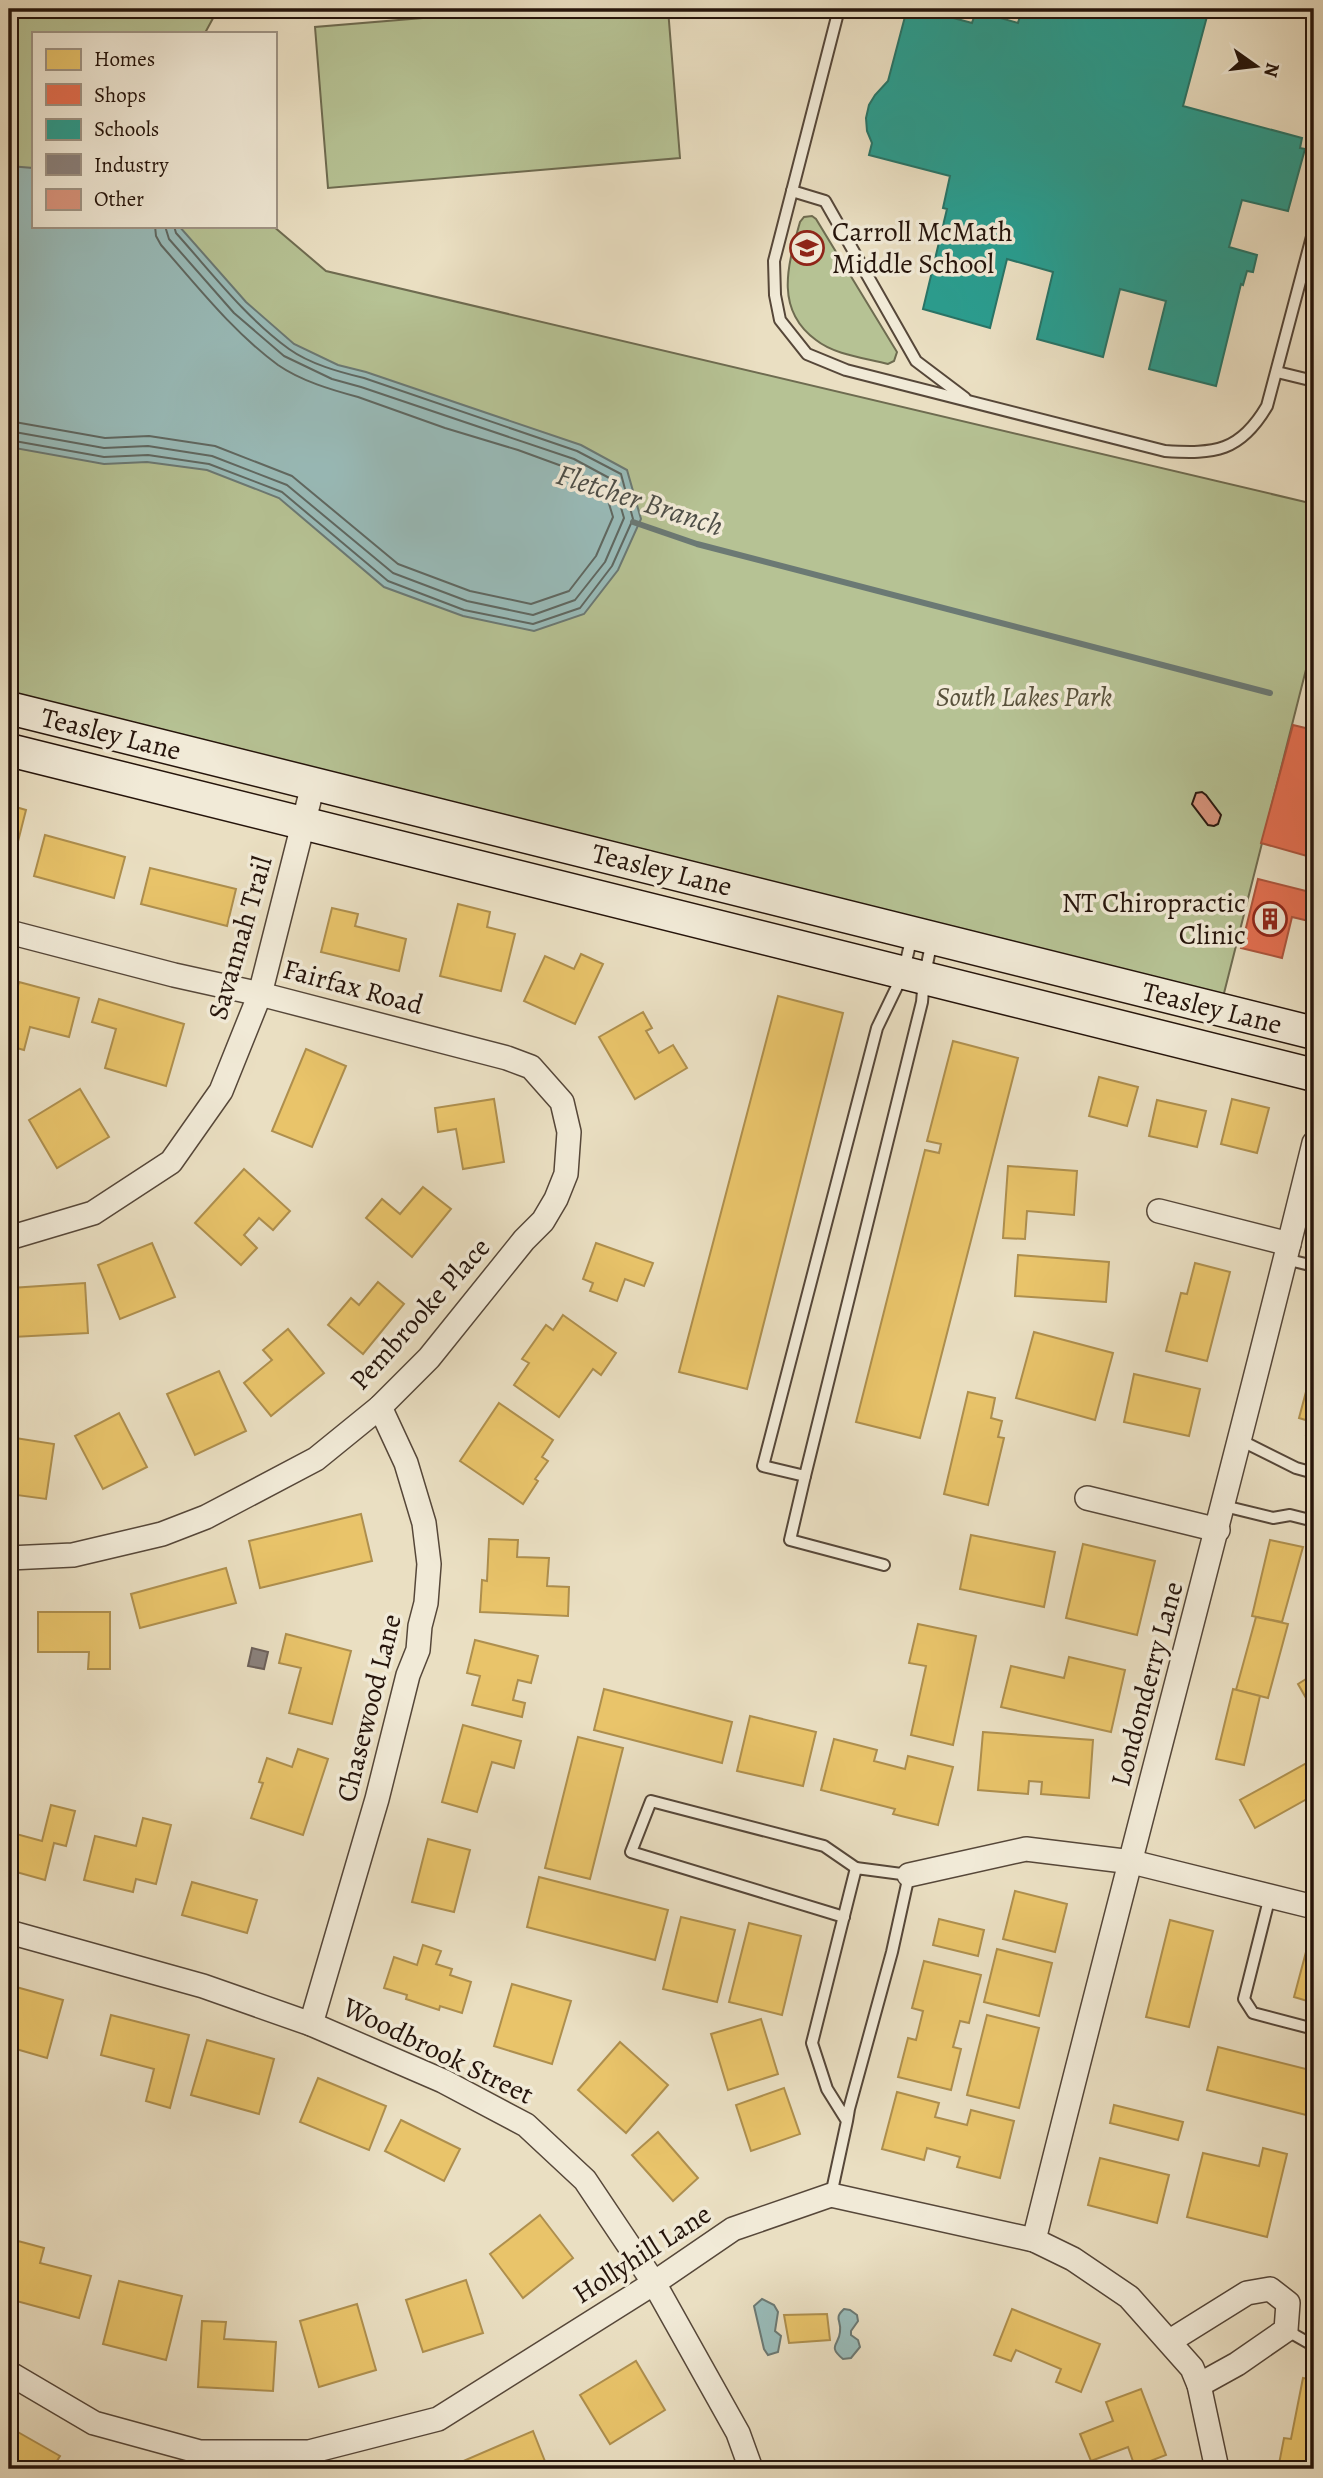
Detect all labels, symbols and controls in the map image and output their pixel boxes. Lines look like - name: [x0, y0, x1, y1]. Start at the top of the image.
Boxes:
- legend: [32, 32, 276, 228]
- north arrow: [1222, 32, 1292, 102]
- text: Homes: [94, 45, 155, 73]
- text: N: [1257, 60, 1286, 80]
- text: Shops: [94, 81, 146, 109]
- text: Schools: [94, 115, 159, 143]
- text: Industry: [94, 151, 169, 179]
- text: Other: [94, 185, 144, 213]
- place label: Carroll McMath Middle School: [832, 213, 1013, 283]
- school or university icon: Carroll McMath Middle School: [788, 229, 826, 267]
- water label: Fletcher Branch: [552, 454, 728, 546]
- park label: South Lakes Park: [936, 678, 1112, 716]
- street label: Teasley Lane: [37, 698, 185, 770]
- street label: Teasley Lane: [588, 834, 736, 906]
- street label: Savannah Trail: [198, 851, 282, 1024]
- place label: NT Chiropractic Clinic: [1062, 884, 1246, 954]
- building icon: NT Chiropractic Clinic: [1251, 900, 1289, 938]
- street label: Fairfax Road: [279, 950, 428, 1024]
- street label: Teasley Lane: [1138, 972, 1286, 1044]
- street label: Pembrooke Place: [341, 1229, 499, 1399]
- street label: Londonderry Lane: [1101, 1577, 1193, 1791]
- street label: Chasewood Lane: [327, 1610, 411, 1806]
- street label: Woodbrook Street: [335, 1988, 540, 2114]
- street label: Hollyhill Lane: [565, 2195, 719, 2313]

